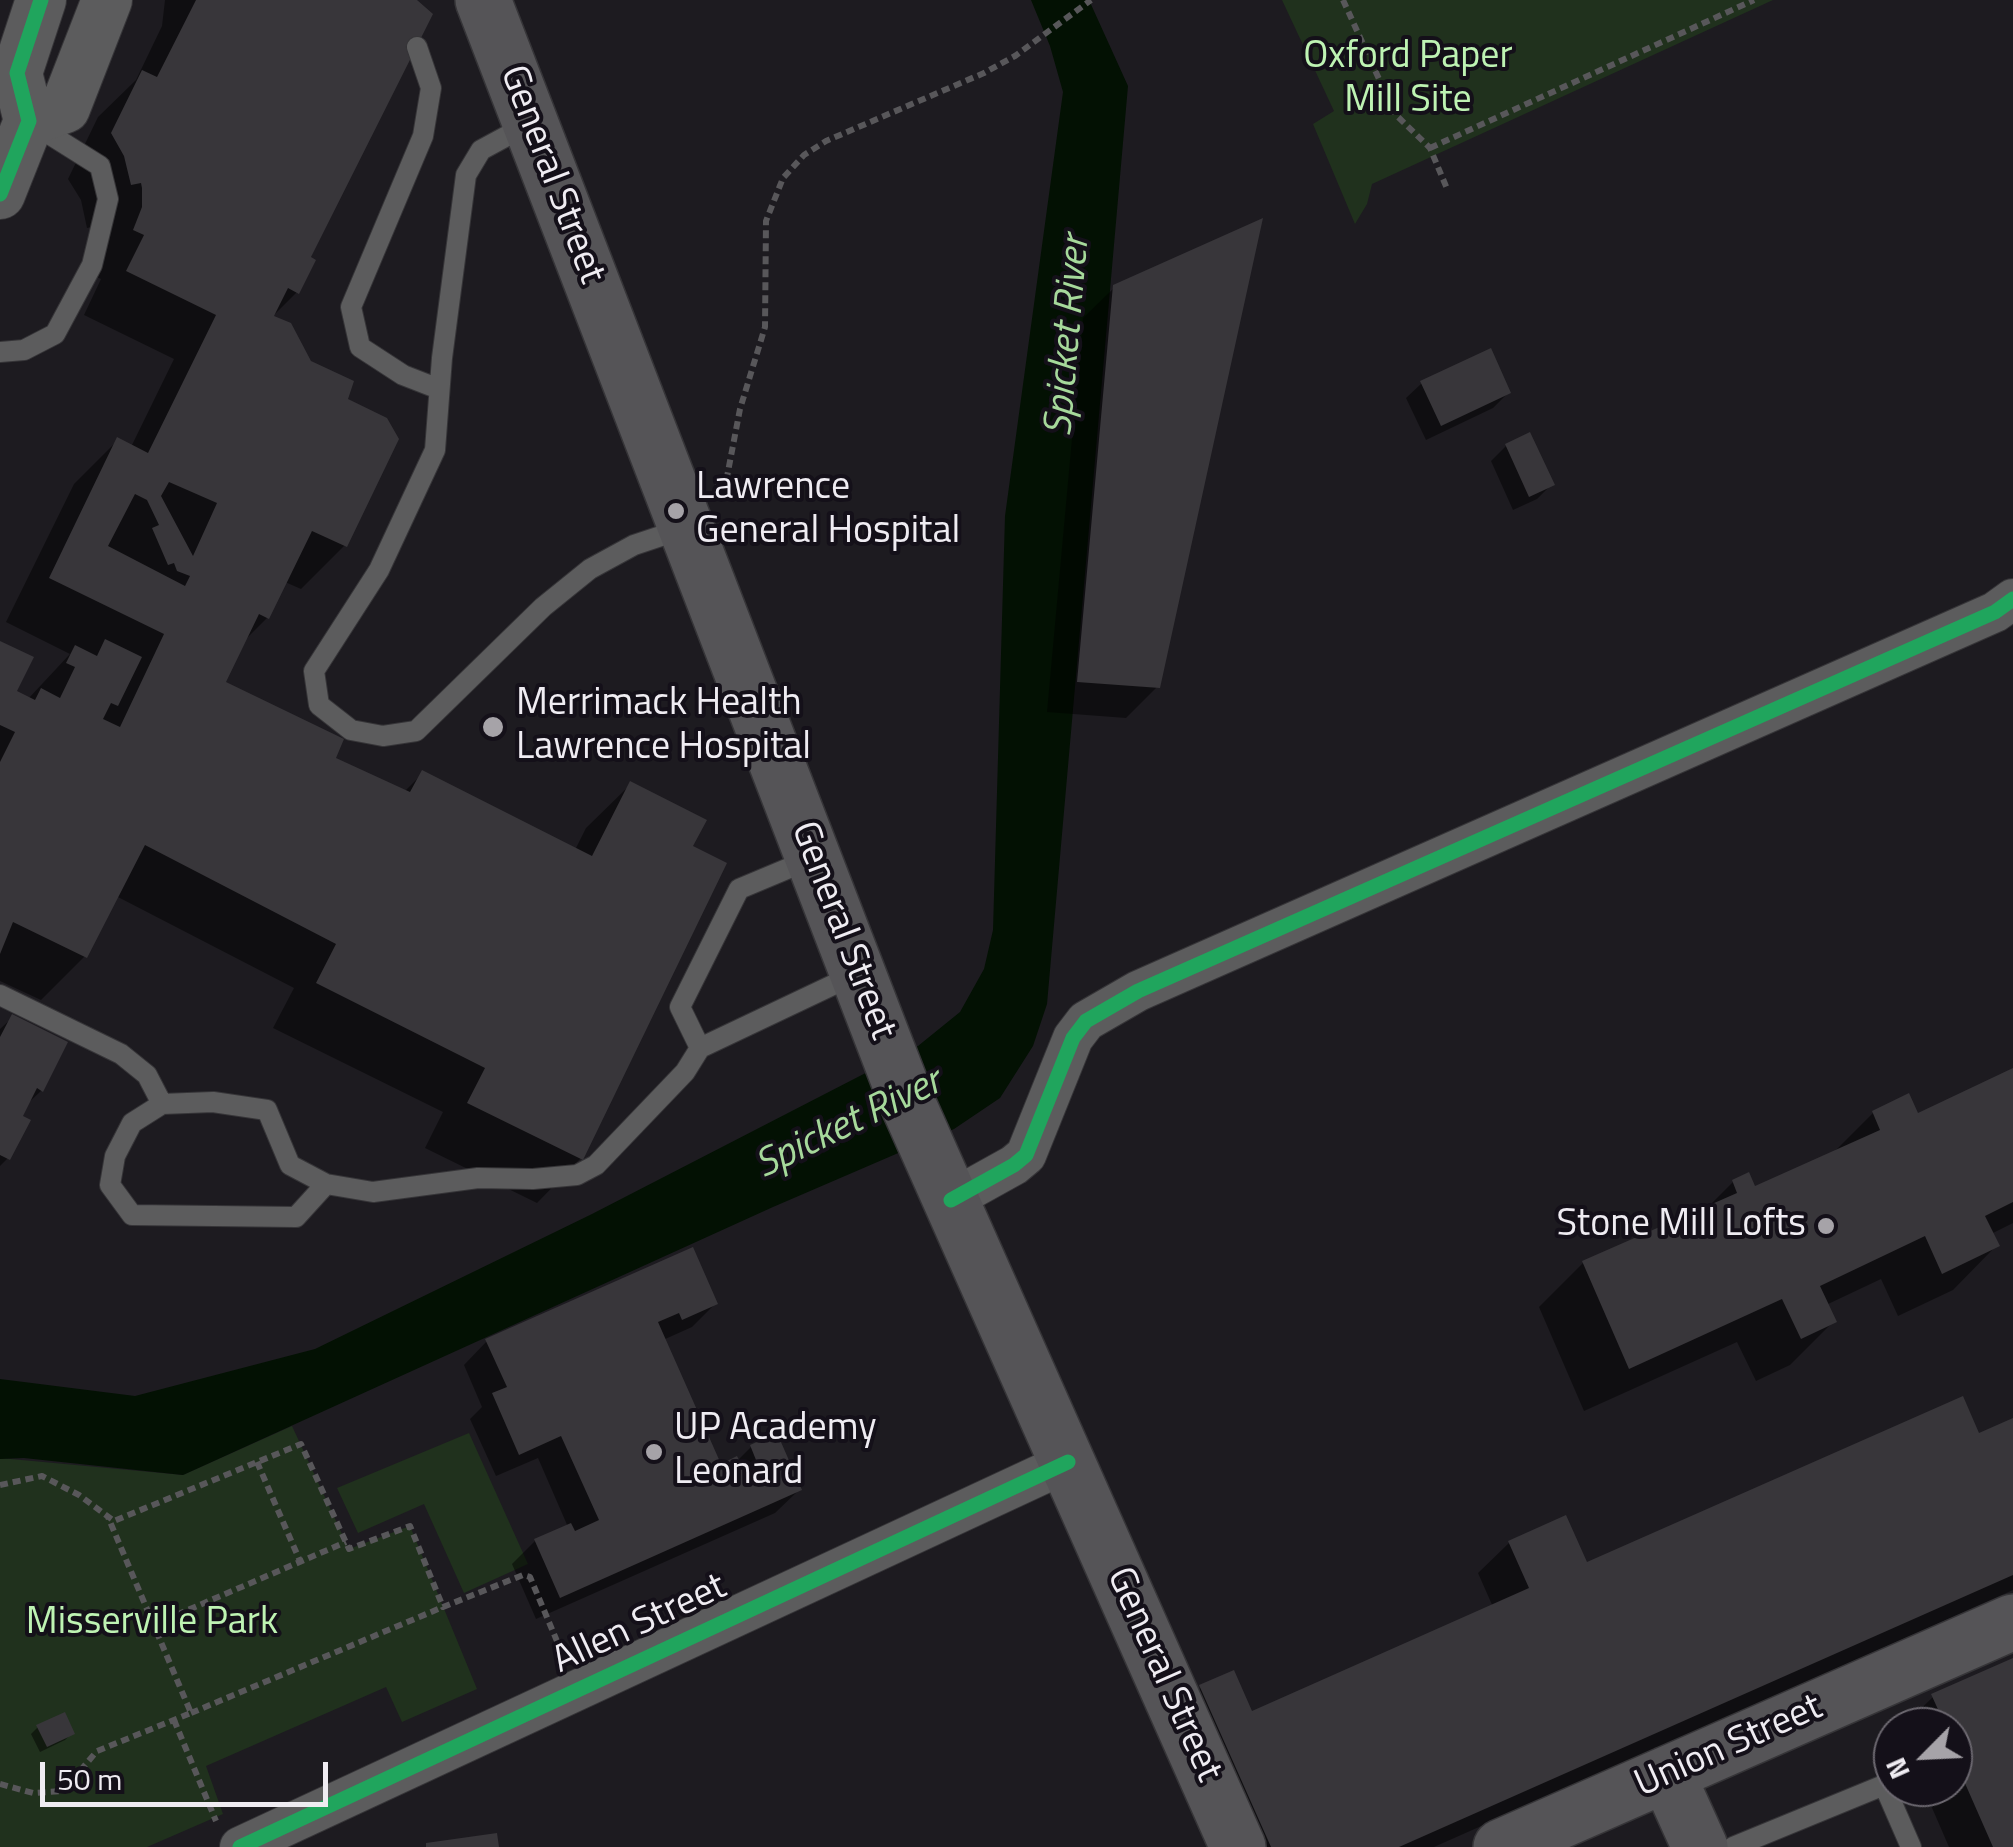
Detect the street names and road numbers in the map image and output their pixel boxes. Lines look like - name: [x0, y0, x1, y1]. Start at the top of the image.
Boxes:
- street label: General Street: [489, 60, 613, 290]
- street label: General Street: [780, 816, 904, 1046]
- street label: General Street: [1096, 1561, 1230, 1789]
- street label: Allen Street: [546, 1565, 734, 1685]
- street label: Union Street: [1628, 1685, 1830, 1809]

